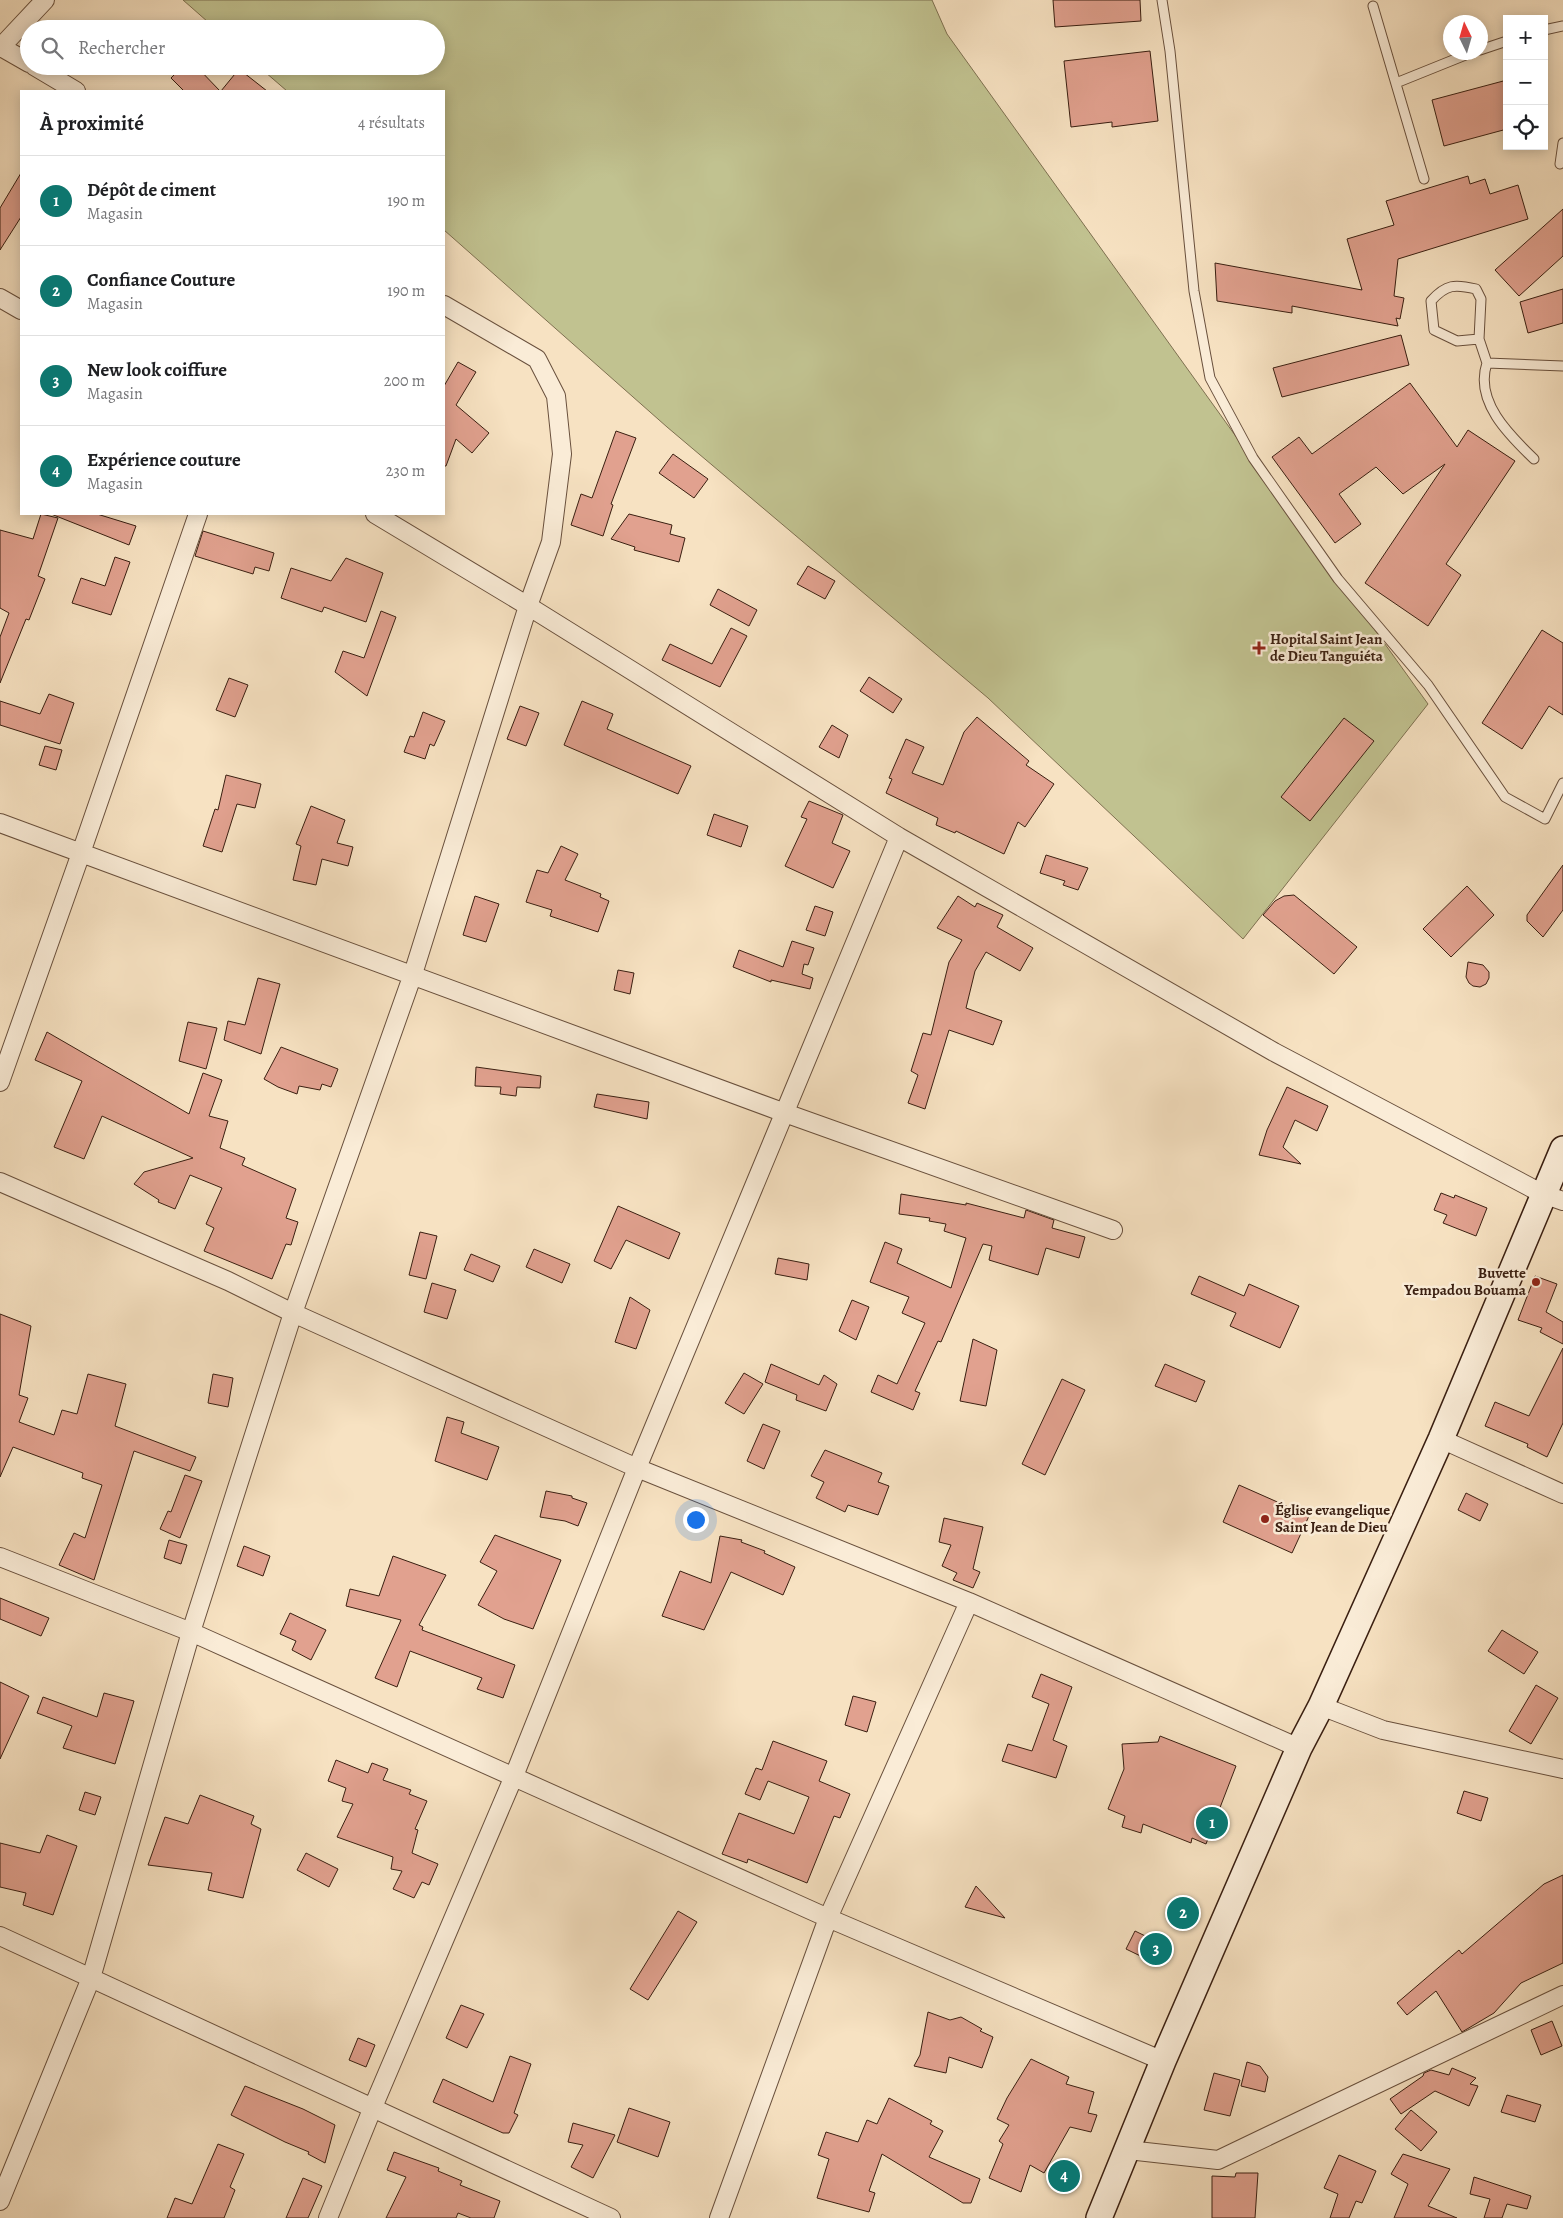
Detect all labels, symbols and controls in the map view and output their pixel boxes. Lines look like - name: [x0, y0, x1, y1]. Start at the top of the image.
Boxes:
- north arrow: [1443, 15, 1488, 60]
- map controls: [1503, 15, 1548, 150]
- button: +: [1503, 15, 1548, 60]
- search box: [20, 20, 445, 75]
- icon: search: [38, 34, 66, 62]
- text: Rechercher: [78, 35, 165, 61]
- button: −: [1503, 60, 1548, 105]
- button: locate: [1503, 105, 1548, 150]
- text: À proximité: [40, 109, 144, 137]
- text: 4 résultats: [358, 112, 425, 134]
- text: Dépôt de ciment: [87, 177, 216, 203]
- text: 1: [53, 190, 59, 212]
- text: 190 m: [387, 190, 425, 212]
- text: Magasin: [87, 203, 143, 225]
- text: Confiance Couture: [87, 267, 235, 293]
- text: 2: [52, 280, 60, 302]
- text: 190 m: [387, 280, 425, 302]
- text: Magasin: [87, 293, 143, 315]
- text: New look coiffure: [87, 357, 227, 383]
- text: 3: [53, 370, 59, 392]
- text: 200 m: [384, 370, 425, 392]
- text: Magasin: [87, 383, 143, 405]
- text: Expérience couture: [87, 447, 241, 473]
- text: 4: [52, 460, 60, 482]
- text: 230 m: [386, 460, 425, 482]
- text: Magasin: [87, 473, 143, 495]
- place label: Hopital Saint Jean de Dieu Tanguiéta: [1270, 629, 1384, 666]
- marker: Hopital Saint Jean de Dieu Tanguiéta: [1252, 641, 1266, 655]
- place label: Buvette Yempadou Bouama: [1403, 1263, 1527, 1300]
- marker: Buvette Yempadou Bouama: [1530, 1276, 1542, 1288]
- place label: Église evangelique Saint Jean de Dieu: [1275, 1500, 1390, 1537]
- your location: [683, 1507, 709, 1533]
- marker: Église evangelique Saint Jean de Dieu: [1259, 1513, 1271, 1525]
- pin: 1: [1196, 1804, 1228, 1842]
- pin: 2: [1167, 1894, 1199, 1932]
- pin: 3: [1140, 1930, 1172, 1968]
- pin: 4: [1048, 2157, 1080, 2195]

